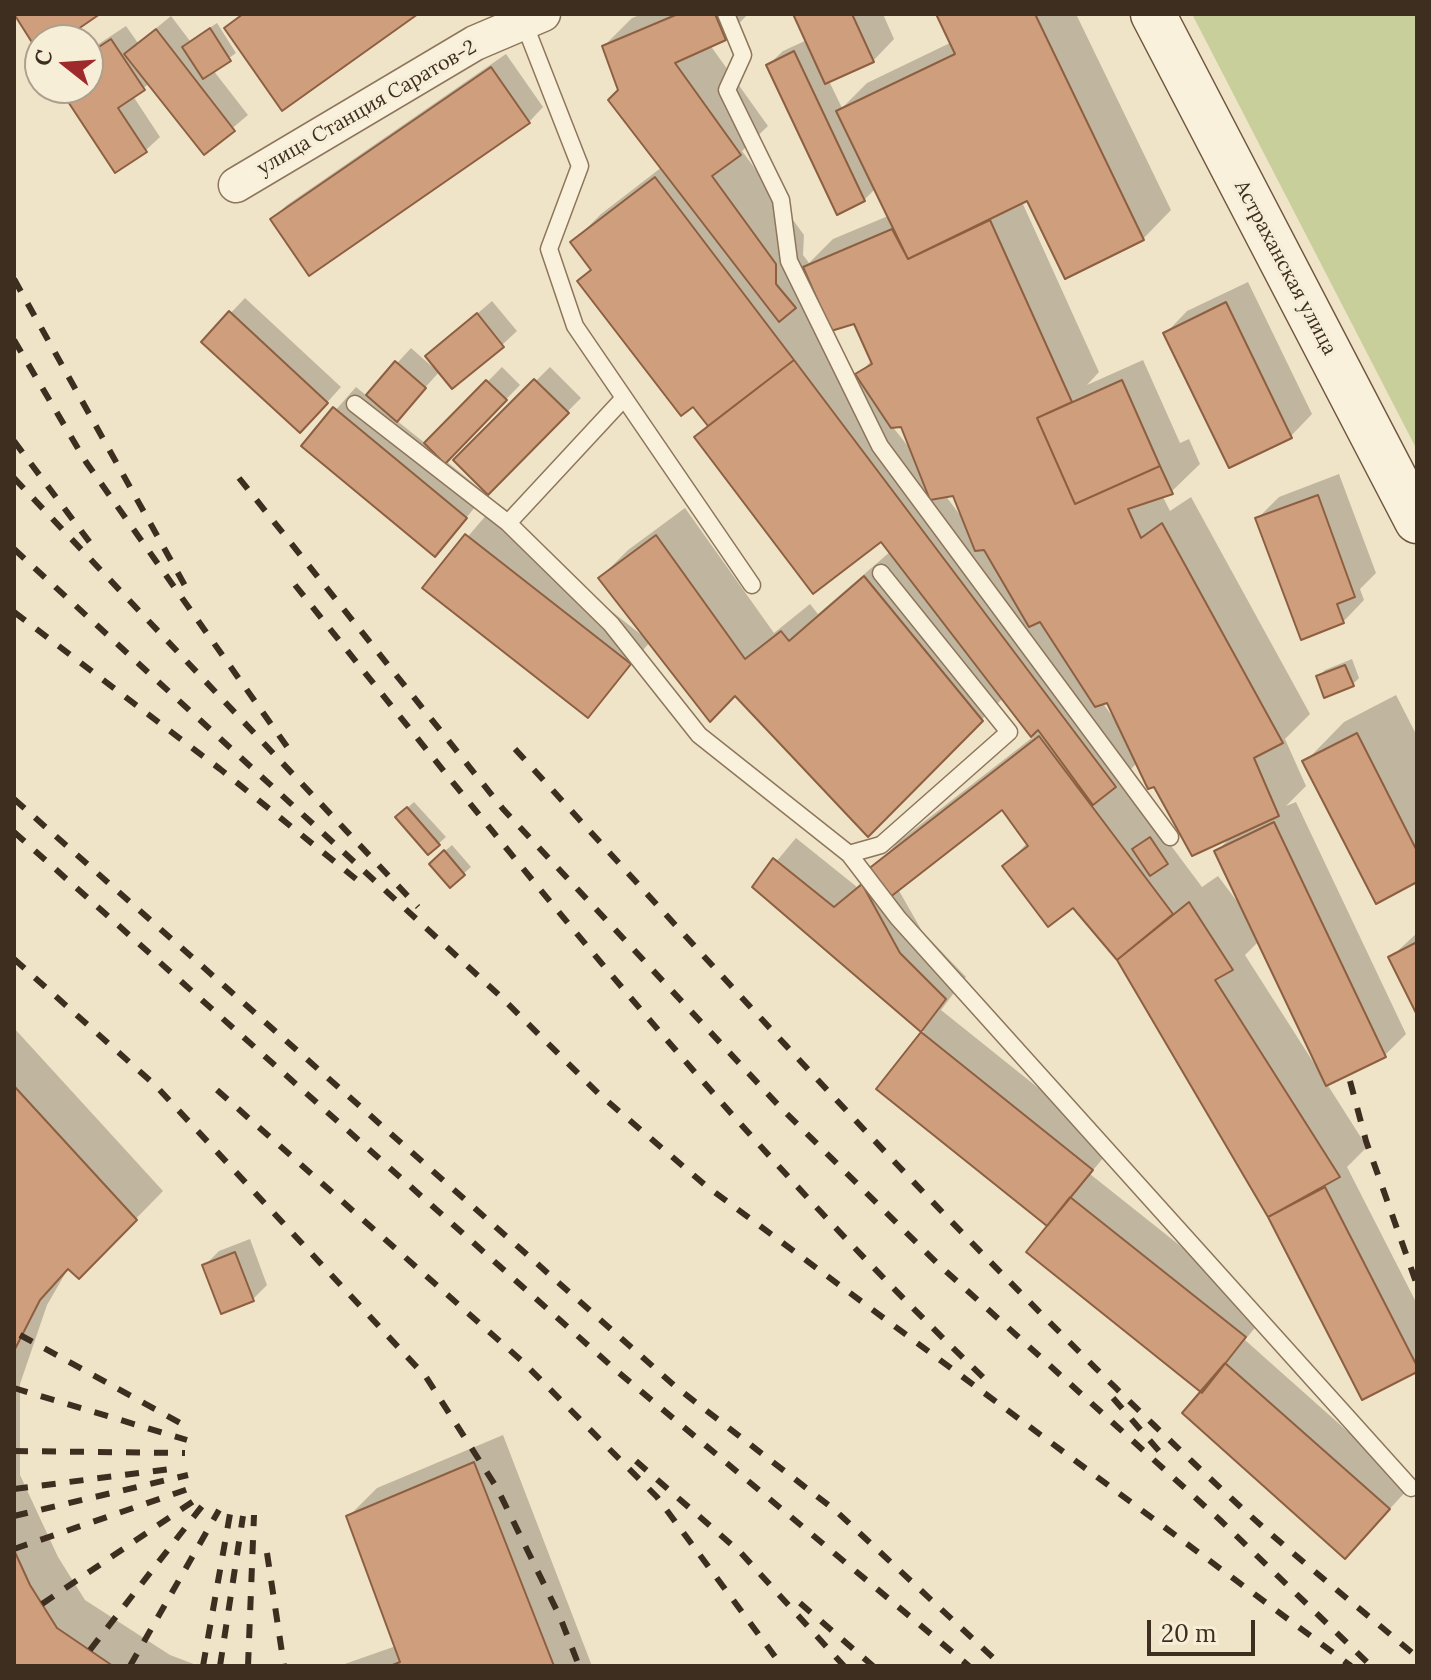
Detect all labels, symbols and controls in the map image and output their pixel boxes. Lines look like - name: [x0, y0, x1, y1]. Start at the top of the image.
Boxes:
- north arrow: [24, 24, 104, 104]
- street label: улица Станция Саратов-2: [253, 35, 481, 181]
- text: С: [27, 46, 59, 69]
- street label: Астраханская улица: [1229, 177, 1341, 359]
- scale bar: [1151, 1604, 1259, 1654]
- text: 20 m: [1161, 1618, 1217, 1649]

